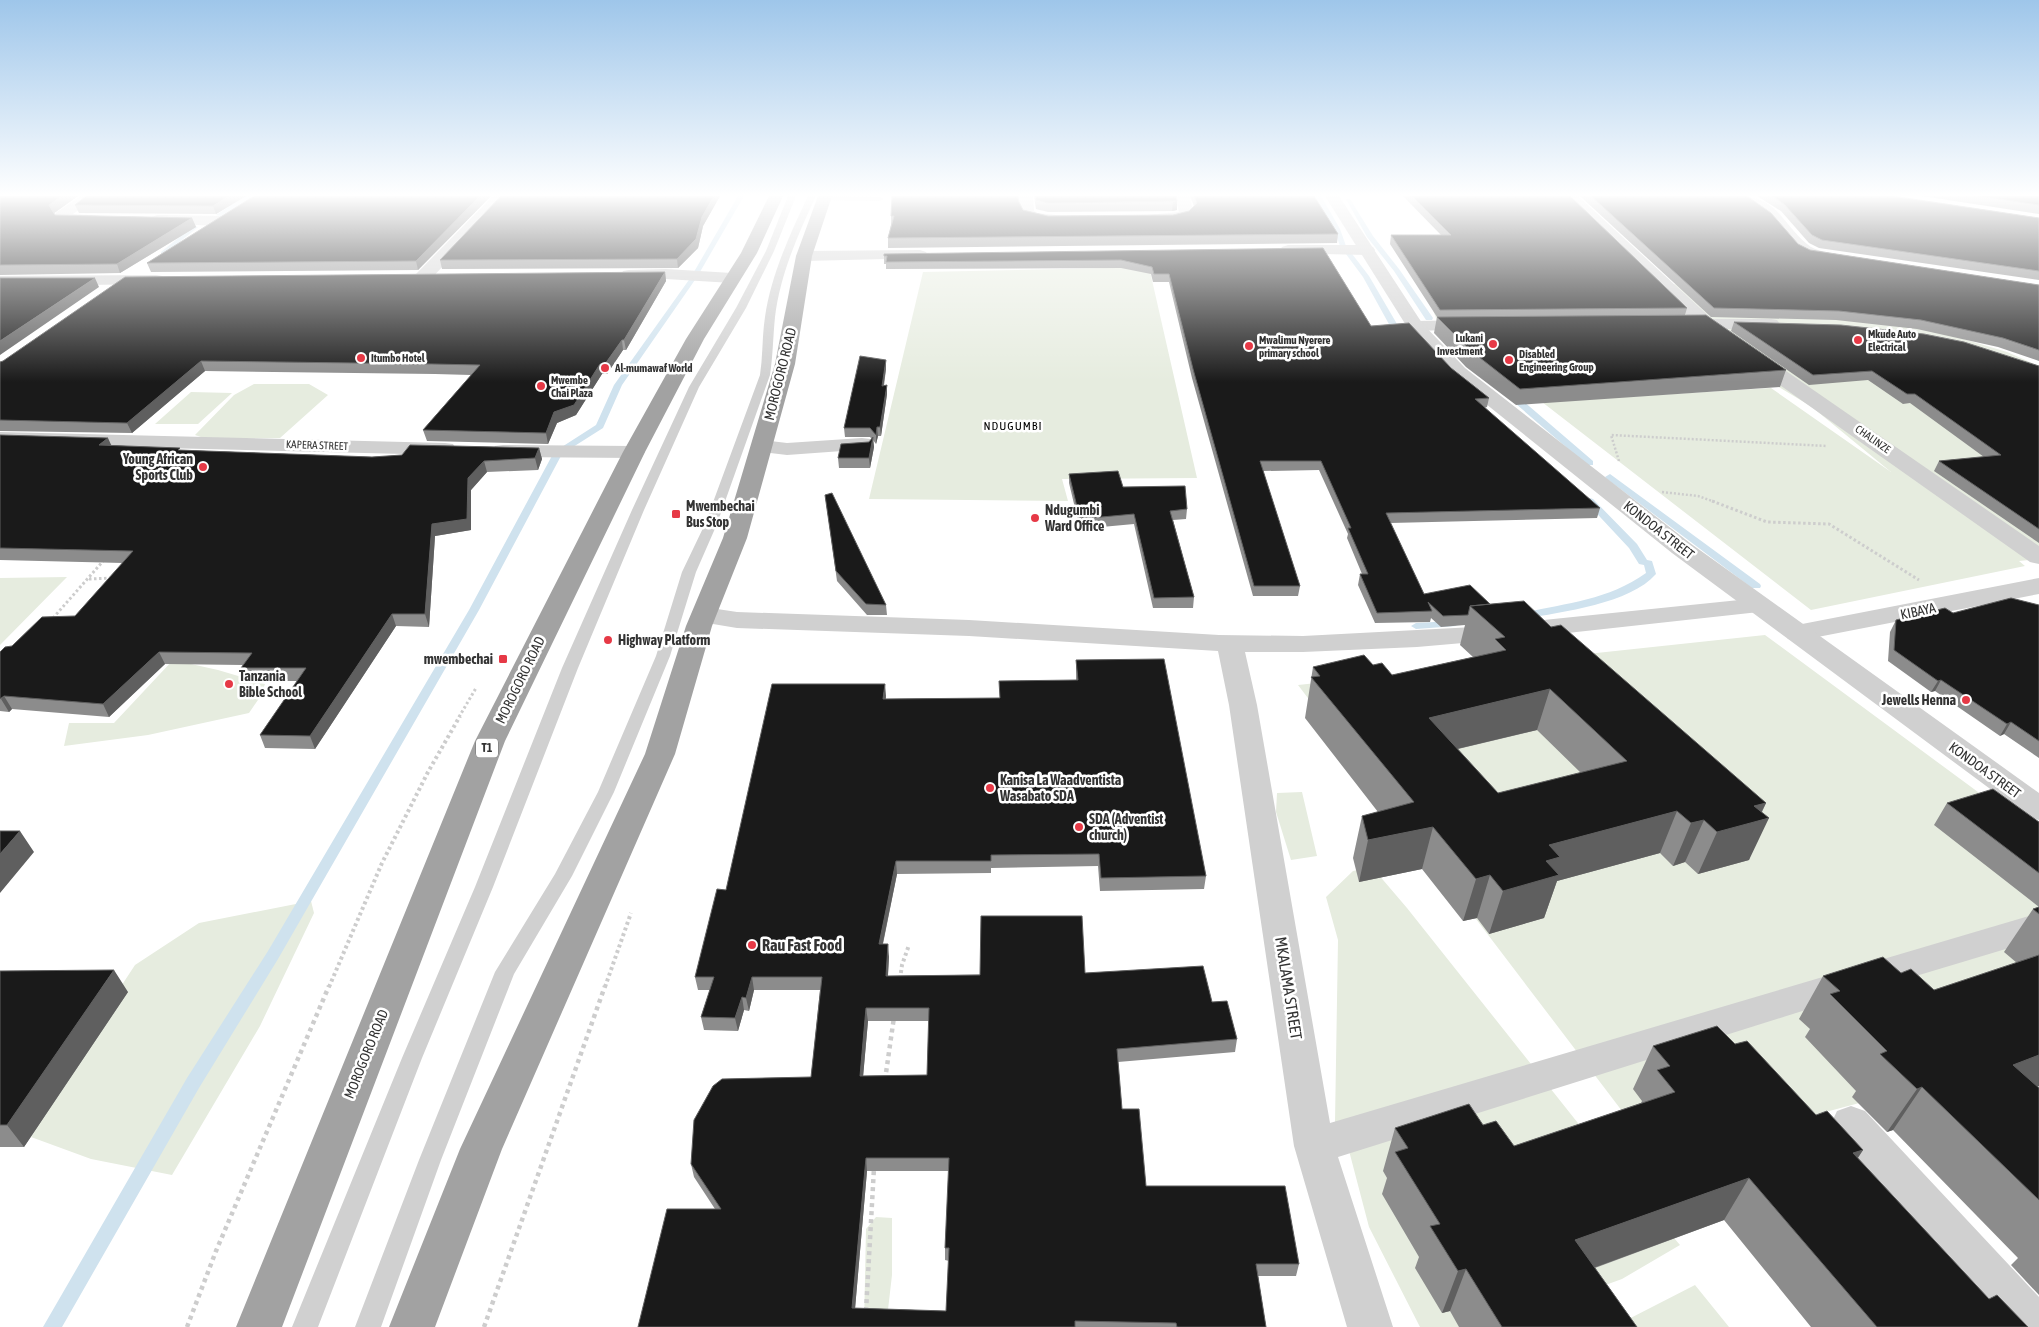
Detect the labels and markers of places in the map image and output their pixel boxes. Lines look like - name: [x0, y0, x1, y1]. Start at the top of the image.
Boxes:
- place label: Mkude Auto Electrical: [1868, 328, 1916, 353]
- place label: Lukani Investment: [1437, 332, 1484, 357]
- place label: Mwalimu Nyerere primary school: [1259, 334, 1331, 359]
- marker: Mkude Auto Electrical: [1852, 334, 1864, 346]
- marker: Lukani Investment: [1487, 338, 1499, 350]
- marker: Mwalimu Nyerere primary school: [1243, 340, 1255, 352]
- place label: Disabled Engineering Group: [1519, 348, 1594, 373]
- marker: Itumbo Hotel: [355, 352, 367, 364]
- place label: Itumbo Hotel: [371, 352, 426, 364]
- marker: Disabled Engineering Group: [1503, 354, 1515, 366]
- marker: Al-mumawaf World: [599, 362, 611, 374]
- place label: Al-mumawaf World: [614, 362, 693, 374]
- place label: Mwembe Chai Plaza: [551, 374, 593, 399]
- marker: Mwembe Chai Plaza: [535, 380, 547, 392]
- place label: Young African Sports Club: [122, 451, 193, 483]
- marker: Young African Sports Club: [197, 461, 209, 473]
- place label: Mwembechai Bus Stop: [686, 498, 755, 530]
- place label: Ndugumbi Ward Office: [1044, 502, 1104, 534]
- marker: Mwembechai Bus Stop: [670, 508, 682, 520]
- marker: Ndugumbi Ward Office: [1029, 512, 1041, 524]
- place label: Highway Platform: [618, 632, 710, 648]
- marker: Highway Platform: [602, 634, 614, 646]
- place label: mwembechai: [424, 651, 493, 667]
- marker: mwembechai: [497, 653, 509, 665]
- place label: Tanzania Bible School: [239, 668, 302, 700]
- marker: Tanzania Bible School: [223, 678, 235, 690]
- place label: Jewells Henna: [1881, 692, 1956, 708]
- marker: Jewells Henna: [1960, 694, 1972, 706]
- place label: Kanisa La Waadventista Wasabato SDA: [999, 772, 1122, 804]
- marker: Kanisa La Waadventista Wasabato SDA: [984, 782, 996, 794]
- place label: SDA (Adventist church): [1089, 811, 1163, 843]
- marker: SDA (Adventist church): [1073, 821, 1085, 833]
- place label: Rau Fast Food: [762, 936, 843, 954]
- marker: Rau Fast Food: [746, 939, 758, 951]

